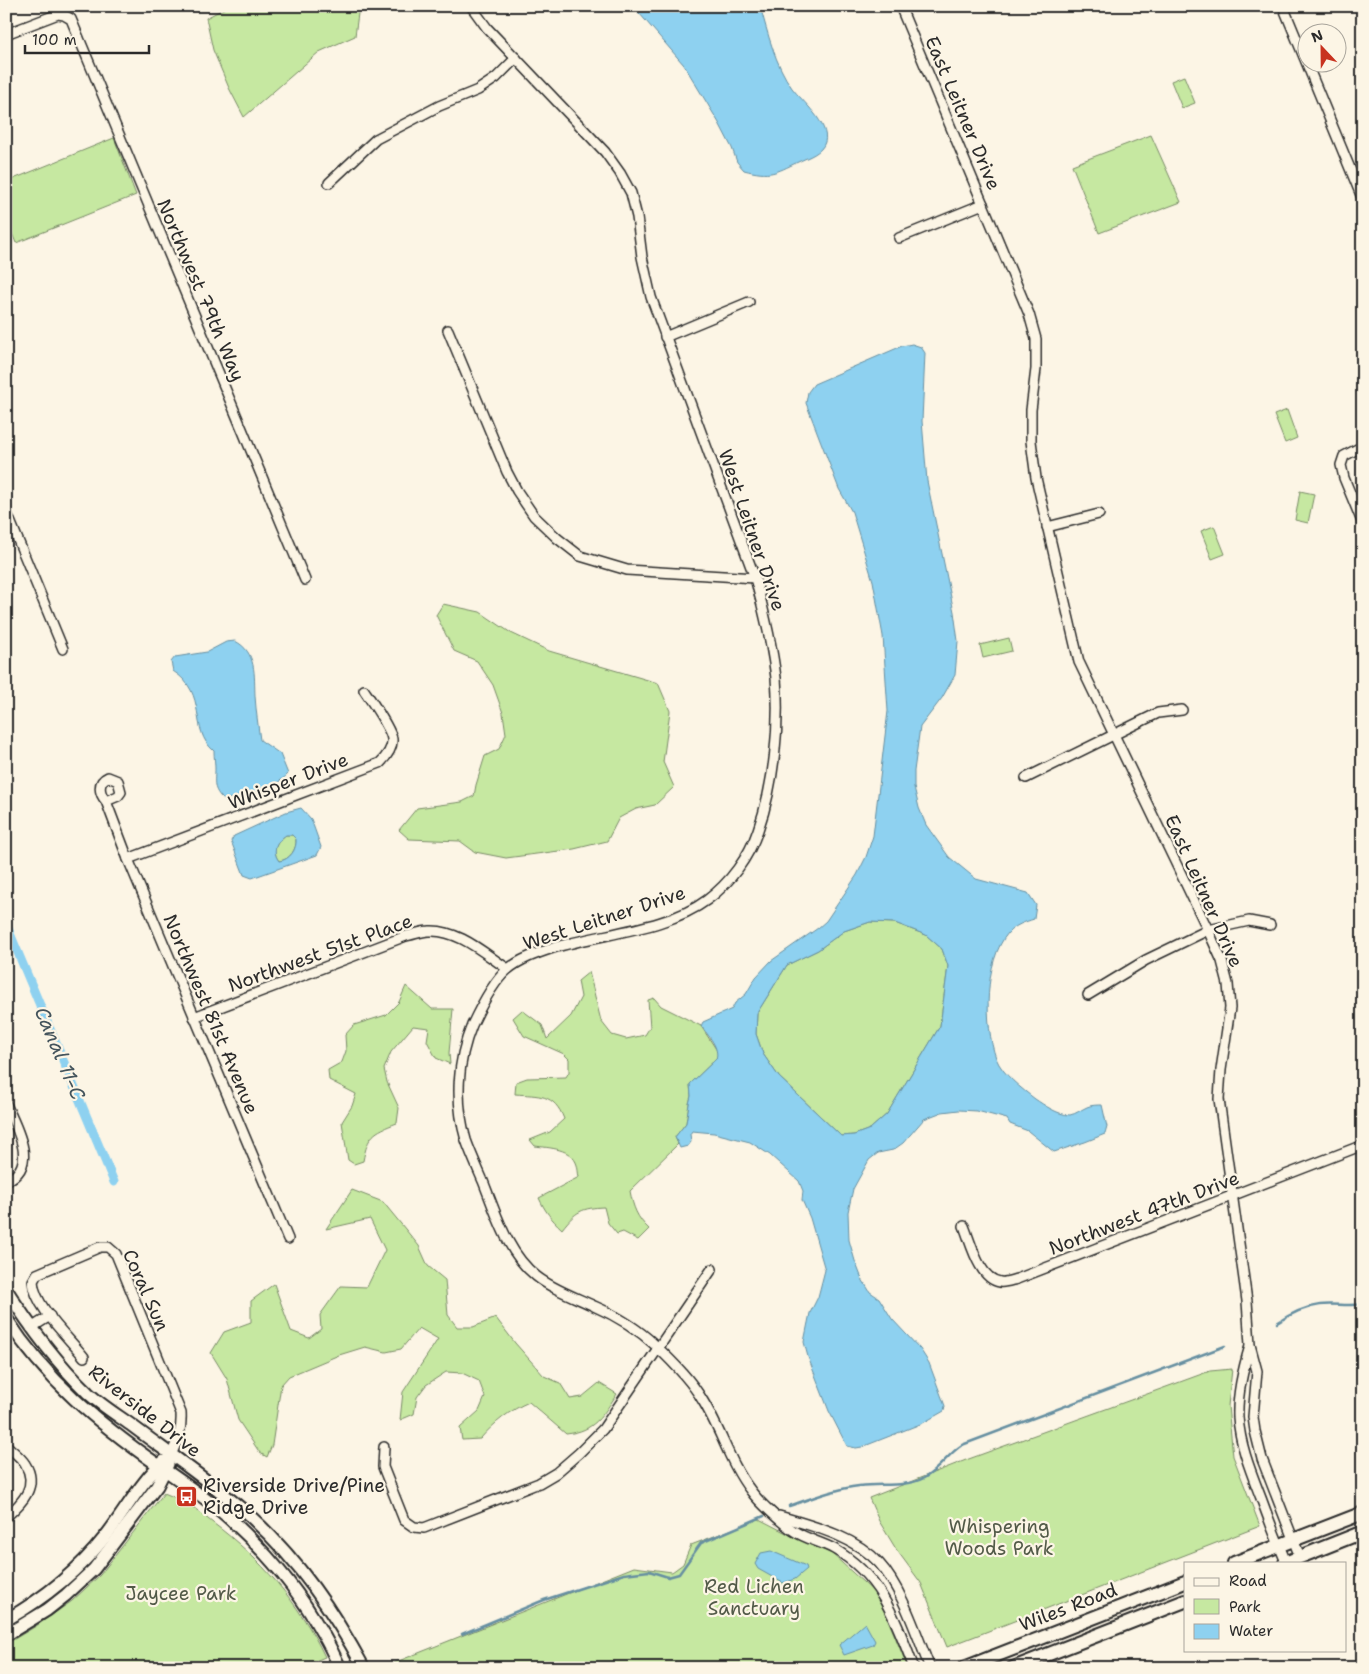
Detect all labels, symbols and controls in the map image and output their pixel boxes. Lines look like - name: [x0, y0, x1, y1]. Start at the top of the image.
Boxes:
- scale bar: [25, 22, 149, 54]
- north arrow: [1296, 22, 1346, 72]
- text: N: [1309, 26, 1326, 46]
- text: 100 m: [32, 30, 77, 50]
- street label: East Leitner Drive: [919, 32, 1007, 194]
- street label: Northwest 79th Way: [151, 195, 251, 385]
- street label: West Leitner Drive: [713, 446, 791, 614]
- street label: Whisper Drive: [224, 747, 352, 815]
- street label: East Leitner Drive: [1159, 811, 1249, 971]
- street label: West Leitner Drive: [520, 880, 688, 956]
- street label: Northwest 51st Place: [224, 908, 416, 998]
- street label: Northwest 81st Avenue: [158, 910, 264, 1118]
- water label: Canal 11-C: [29, 1003, 91, 1104]
- street label: Northwest 47th Drive: [1045, 1165, 1243, 1261]
- street label: Coral Sun: [117, 1245, 175, 1335]
- street label: Riverside Drive: [83, 1359, 207, 1463]
- place label: Riverside Drive/Pine Ridge Drive: [203, 1473, 385, 1520]
- bus stop icon: Riverside Drive/Pine Ridge Drive: [175, 1484, 199, 1508]
- park label: Whispering Woods Park: [944, 1514, 1054, 1561]
- legend: [1184, 1562, 1346, 1652]
- text: Road: [1229, 1571, 1267, 1591]
- park label: Red Lichen Sanctuary: [704, 1574, 804, 1621]
- street label: Wiles Road: [1015, 1577, 1121, 1637]
- park label: Jaycee Park: [125, 1581, 237, 1606]
- text: Park: [1229, 1597, 1261, 1617]
- text: Water: [1229, 1621, 1273, 1641]

